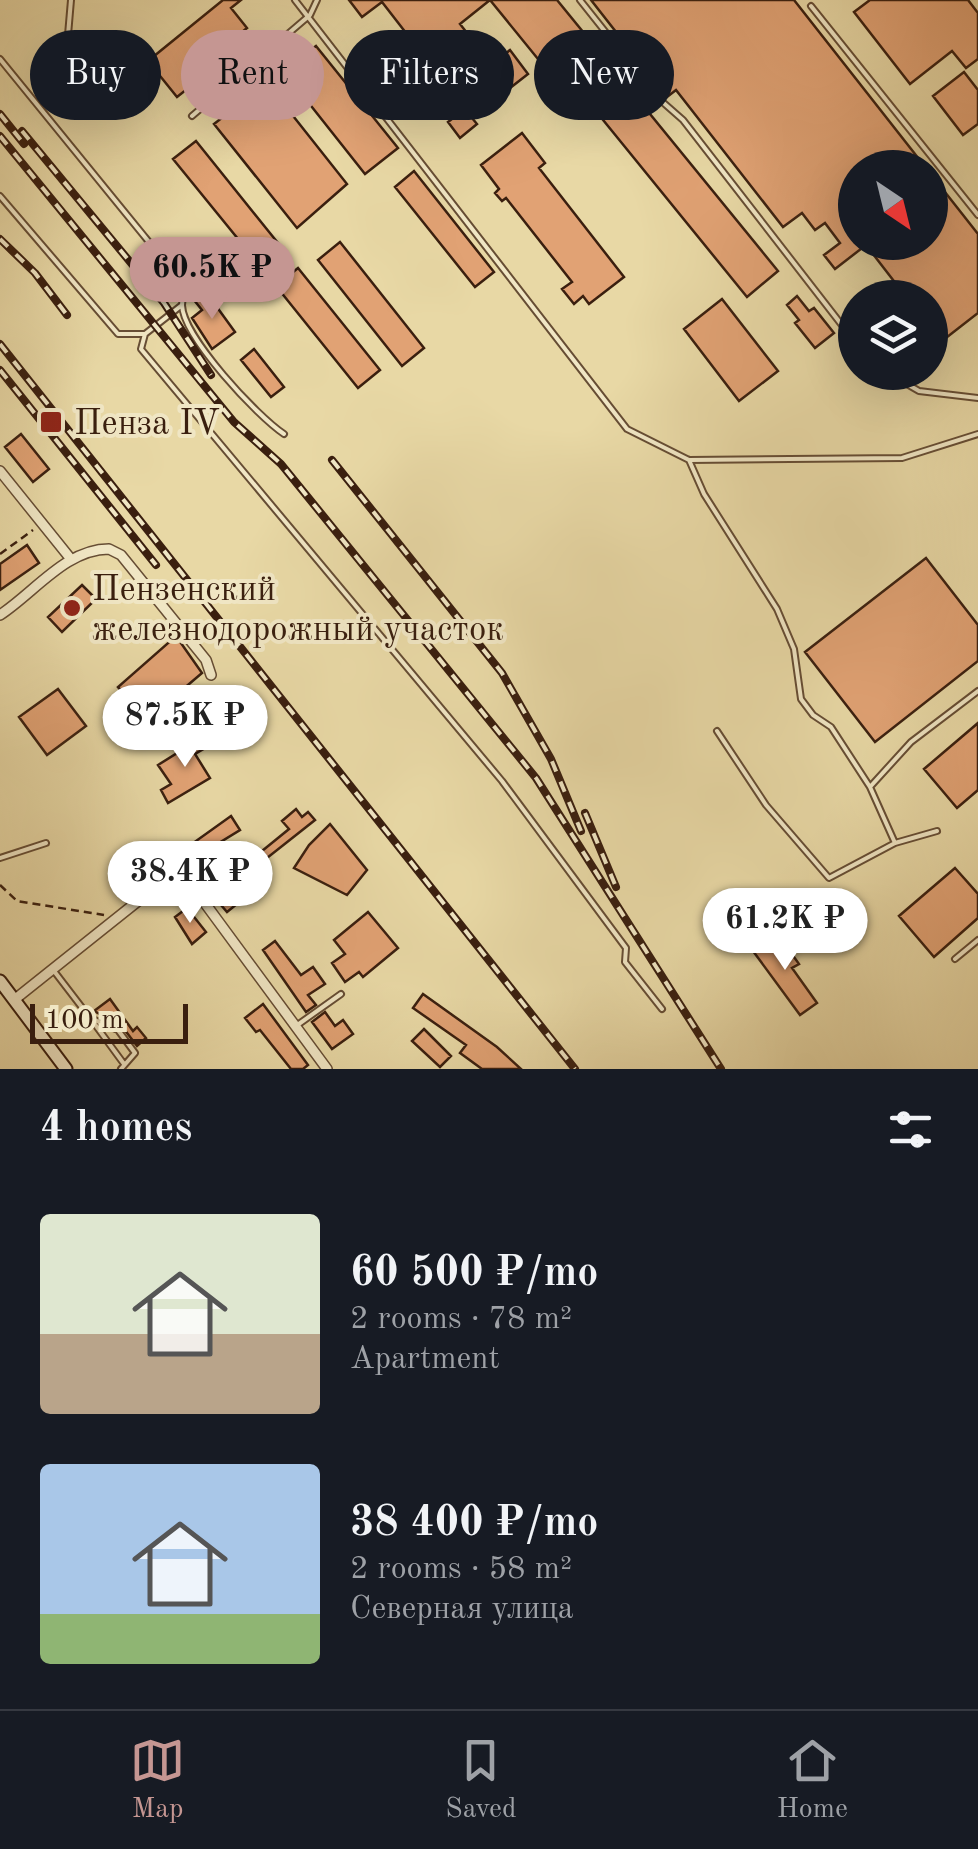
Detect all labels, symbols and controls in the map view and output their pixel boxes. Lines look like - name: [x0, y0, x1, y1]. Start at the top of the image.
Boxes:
- chip: Buy: [30, 30, 161, 120]
- chip: Rent: [181, 30, 324, 120]
- chip: Filters: [344, 30, 514, 120]
- chip: New: [534, 30, 674, 120]
- north arrow: [838, 150, 948, 260]
- map controls: [838, 150, 948, 390]
- pin: 60.5K ₽: [120, 237, 304, 322]
- text: 60.5K ₽: [152, 253, 272, 285]
- button: layers: [838, 280, 948, 390]
- place label: Пенза IV: [74, 407, 220, 442]
- marker: Пенза IV: [38, 409, 64, 435]
- place label: Пензенский железнодорожный участок: [92, 573, 504, 648]
- marker: Пензенский железнодорожный участок: [61, 597, 83, 619]
- pin: 87.5K ₽: [93, 685, 277, 770]
- text: 87.5K ₽: [125, 701, 245, 733]
- pin: 38.4K ₽: [98, 841, 282, 926]
- text: 38.4K ₽: [130, 857, 250, 889]
- pin: 61.2K ₽: [693, 888, 877, 973]
- text: 61.2K ₽: [725, 904, 845, 936]
- scale bar: [30, 999, 188, 1044]
- text: 100 m: [45, 1007, 124, 1035]
- icon: filters: [883, 1102, 938, 1157]
- text: 4 homes: [40, 1108, 192, 1150]
- text: 60 500 ₽/mo: [350, 1253, 598, 1295]
- icon: home: [120, 1254, 240, 1374]
- text: 2 rooms · 78 m²: [350, 1304, 572, 1336]
- text: Apartment: [350, 1344, 500, 1376]
- text: 38 400 ₽/mo: [350, 1503, 598, 1545]
- icon: home: [120, 1504, 240, 1624]
- text: 2 rooms · 58 m²: [350, 1554, 572, 1586]
- text: Северная улица: [350, 1594, 574, 1626]
- tab: Map: [130, 1733, 185, 1828]
- tab: Saved: [445, 1733, 517, 1828]
- tab: Home: [777, 1733, 848, 1828]

